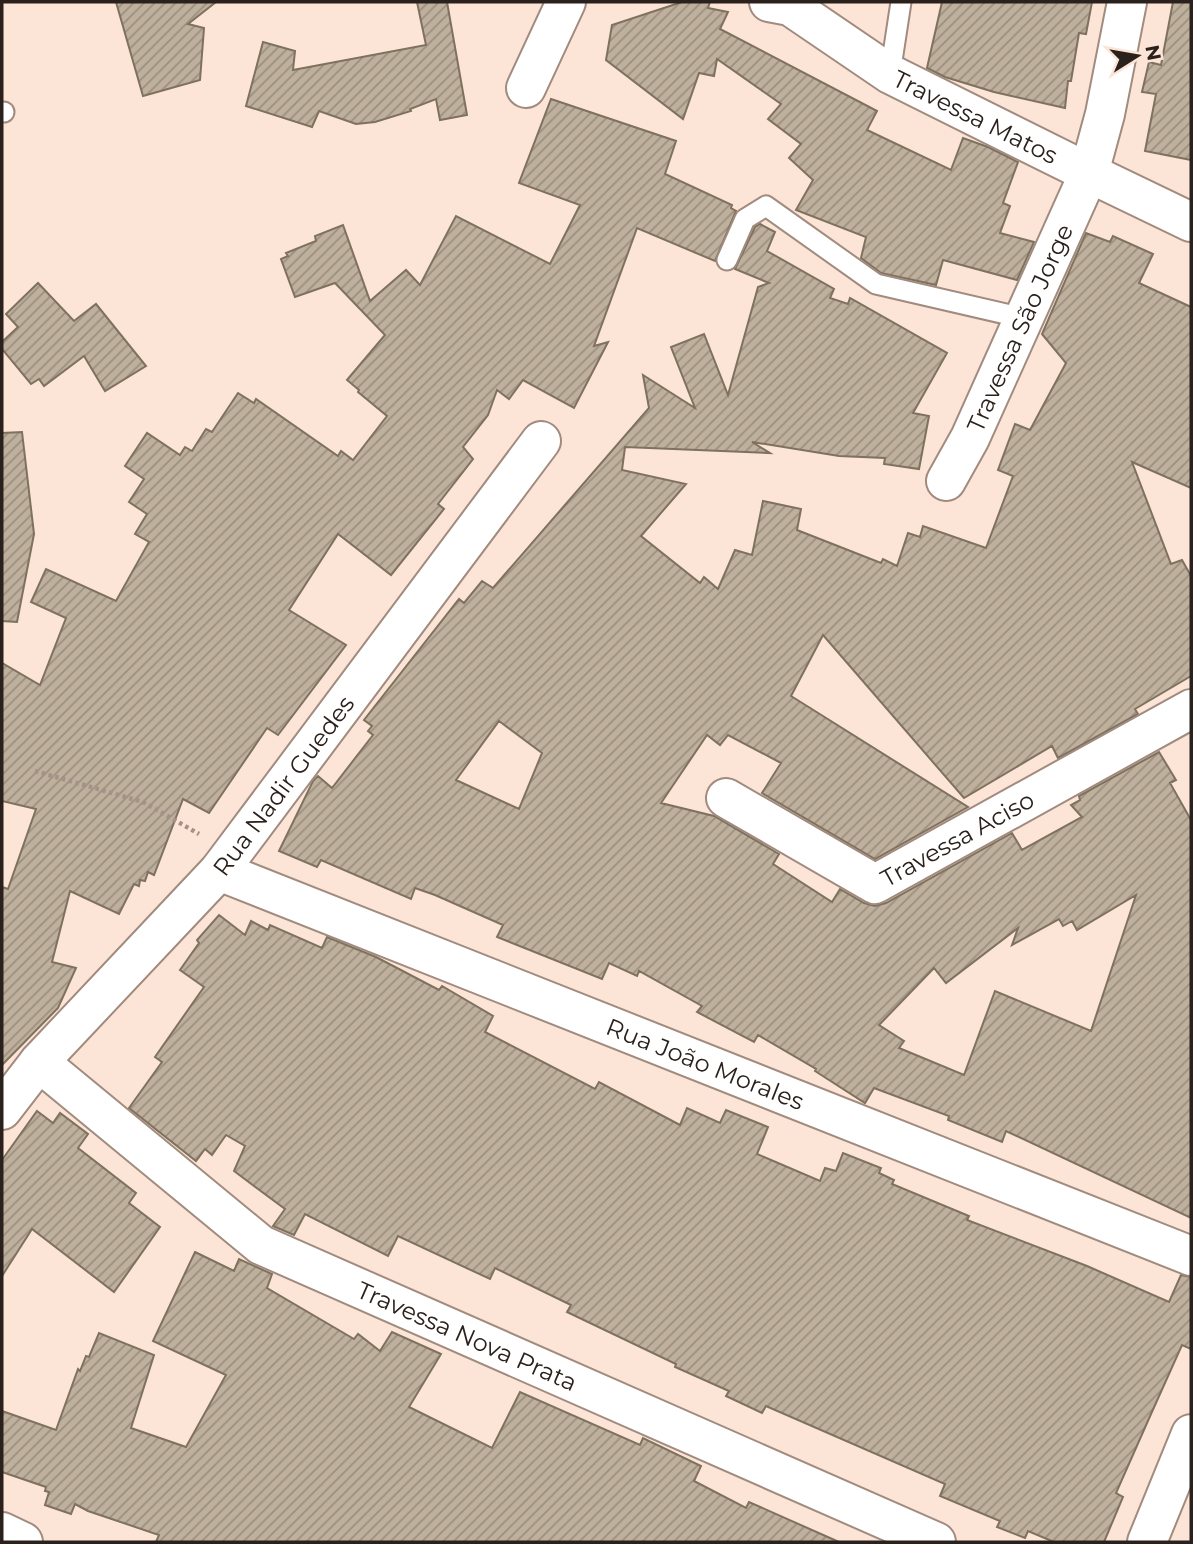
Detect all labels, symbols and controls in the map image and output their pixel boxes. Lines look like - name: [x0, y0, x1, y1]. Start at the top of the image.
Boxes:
- north arrow: [1102, 21, 1172, 91]
- text: N: [1140, 43, 1166, 63]
- street label: Travessa Matos: [889, 63, 1063, 170]
- street label: Travessa São Jorge: [960, 219, 1079, 436]
- street label: Rua Nadir Guedes: [206, 689, 360, 881]
- street label: Travessa Aciso: [875, 784, 1039, 893]
- street label: Rua João Morales: [602, 1011, 808, 1116]
- street label: Travessa Nova Prata: [353, 1275, 582, 1397]

